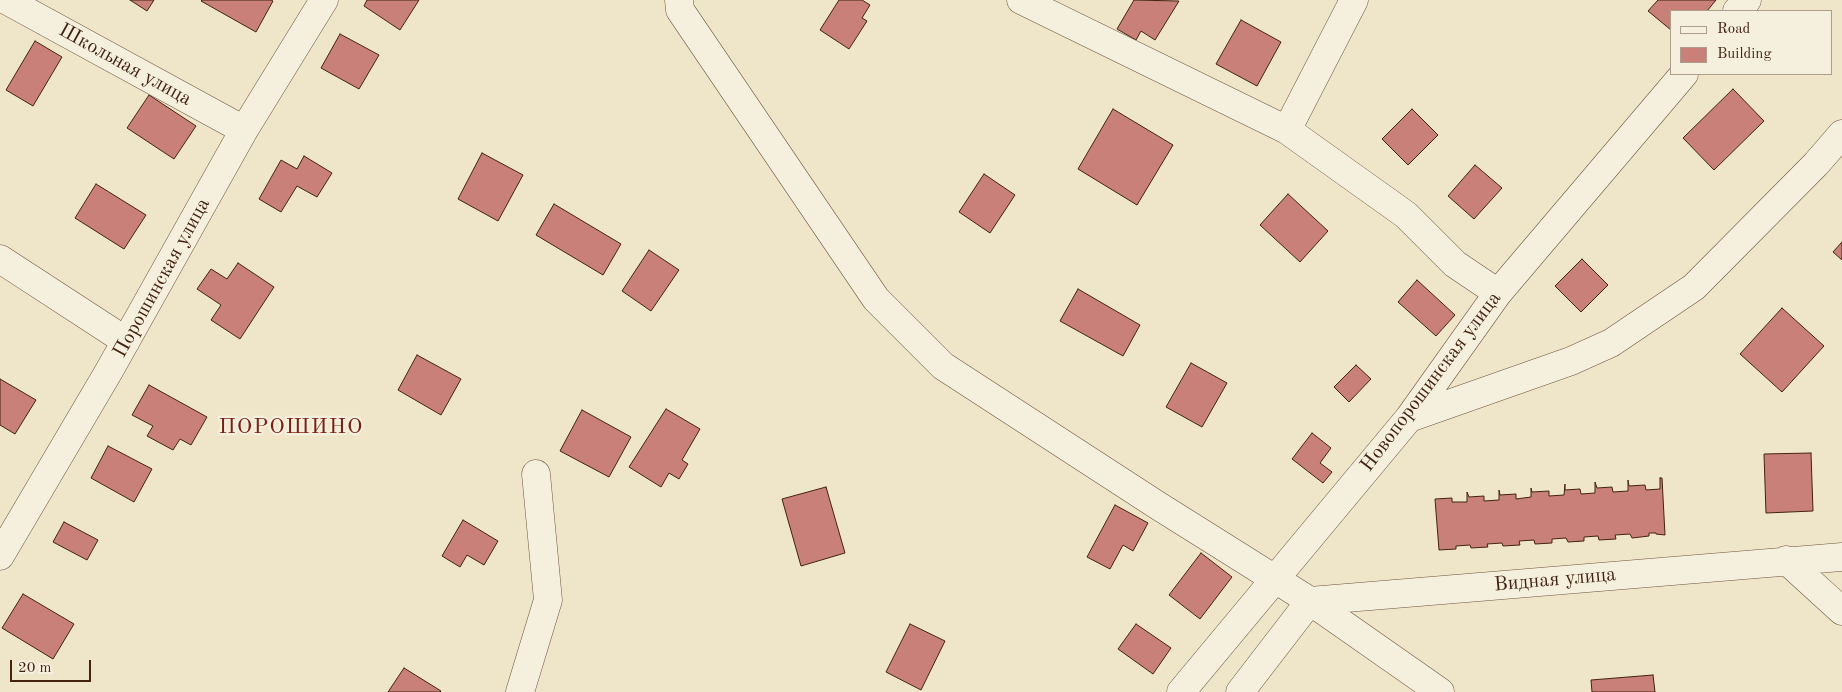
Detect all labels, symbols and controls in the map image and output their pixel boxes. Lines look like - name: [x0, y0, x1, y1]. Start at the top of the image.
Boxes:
- legend: [1670, 10, 1832, 75]
- street label: Школьная улица: [54, 19, 196, 111]
- text: Road: [1717, 22, 1750, 37]
- text: Building: [1717, 47, 1772, 62]
- street label: Порошинская улица: [108, 194, 216, 362]
- street label: Новопорошинская улица: [1355, 287, 1507, 477]
- district label: ПОРОШИНО: [217, 414, 365, 440]
- street label: Видная улица: [1493, 563, 1617, 597]
- scale bar: [12, 650, 94, 682]
- text: 20 m: [18, 661, 52, 676]

